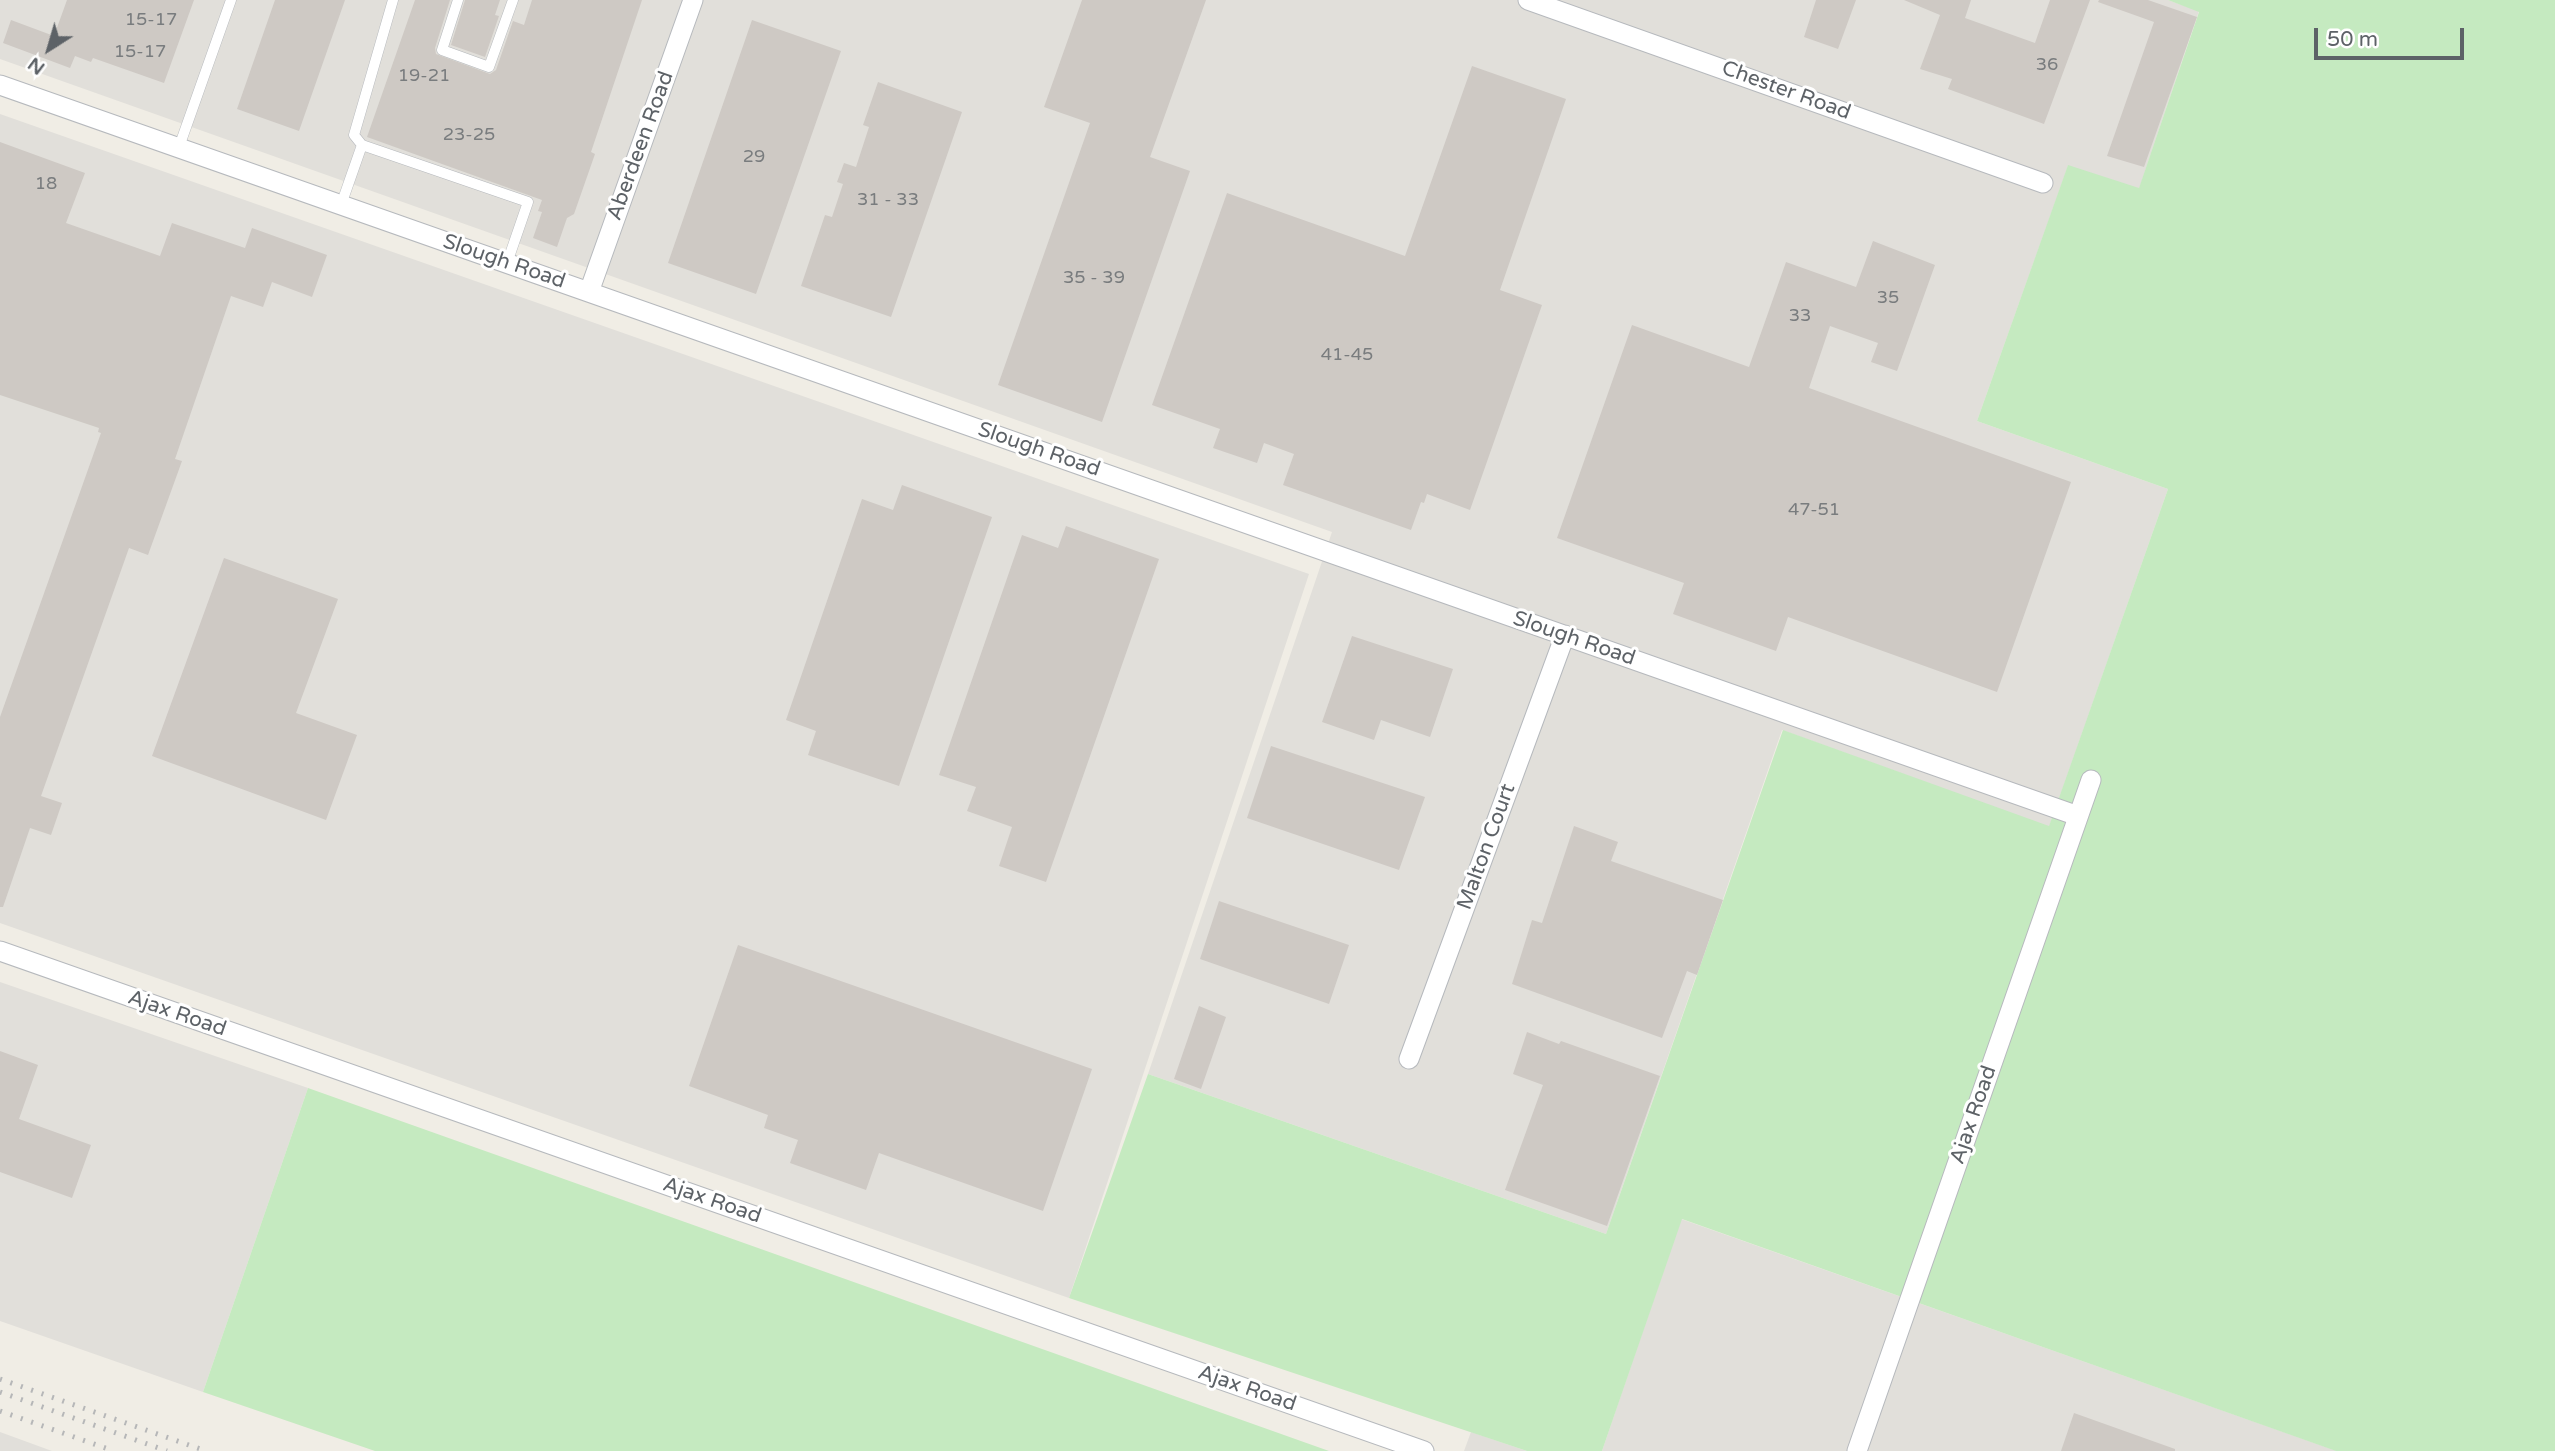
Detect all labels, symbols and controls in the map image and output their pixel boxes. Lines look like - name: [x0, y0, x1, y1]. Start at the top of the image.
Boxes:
- house number: 15-17: [125, 9, 177, 31]
- north arrow: [14, 14, 84, 84]
- scale bar: [2317, 14, 2468, 58]
- text: 50 m: [2327, 27, 2378, 52]
- house number: 15-17: [114, 41, 166, 63]
- text: N: [24, 52, 49, 79]
- house number: 36: [2036, 54, 2058, 76]
- street label: Chester Road: [1718, 56, 1854, 126]
- house number: 19-21: [398, 65, 450, 87]
- street label: Aberdeen Road: [602, 68, 680, 224]
- house number: 23-25: [443, 124, 495, 146]
- house number: 29: [743, 146, 765, 168]
- house number: 18: [35, 173, 57, 195]
- house number: 31 - 33: [857, 189, 919, 211]
- street label: Slough Road: [439, 229, 569, 295]
- house number: 35 - 39: [1063, 267, 1125, 289]
- house number: 35: [1877, 287, 1899, 309]
- house number: 33: [1789, 305, 1811, 327]
- house number: 41-45: [1321, 344, 1373, 366]
- street label: Slough Road: [974, 417, 1104, 483]
- house number: 47-51: [1788, 499, 1840, 521]
- street label: Slough Road: [1509, 606, 1639, 672]
- street label: Malton Court: [1453, 781, 1521, 913]
- street label: Ajax Road: [125, 985, 229, 1043]
- street label: Ajax Road: [1945, 1063, 2003, 1167]
- street label: Ajax Road: [660, 1172, 764, 1230]
- street label: Ajax Road: [1195, 1360, 1299, 1418]

